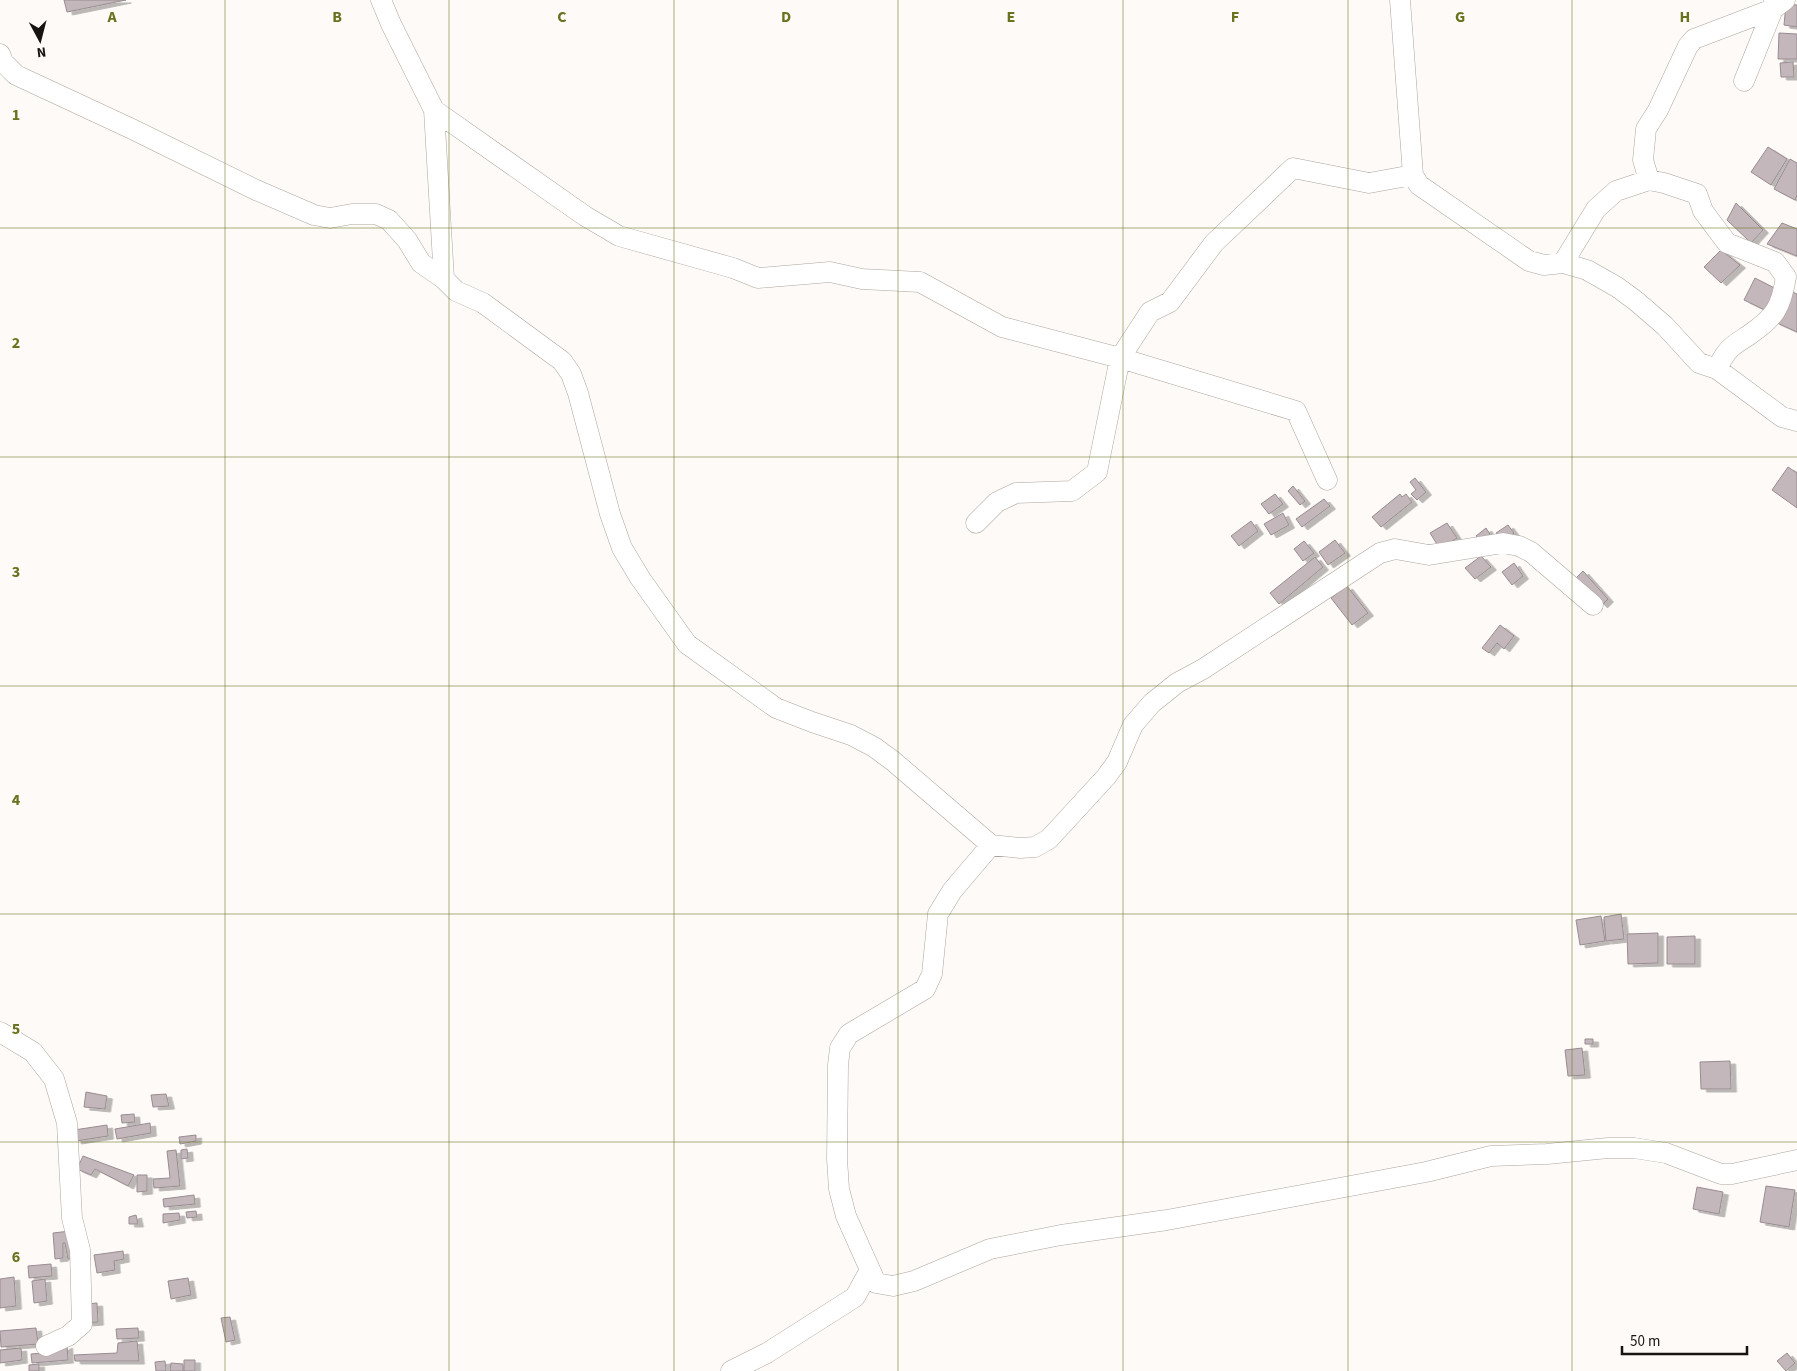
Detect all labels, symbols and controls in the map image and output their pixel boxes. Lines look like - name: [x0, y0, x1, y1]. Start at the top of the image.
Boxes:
- text: A: [106, 6, 117, 28]
- text: B: [332, 6, 342, 28]
- text: C: [557, 6, 567, 28]
- text: D: [781, 6, 791, 28]
- text: E: [1007, 6, 1015, 28]
- text: F: [1231, 6, 1239, 28]
- text: G: [1455, 6, 1465, 28]
- text: H: [1680, 6, 1690, 28]
- north arrow: [15, 15, 65, 65]
- text: N: [36, 41, 47, 62]
- text: 1: [12, 104, 20, 126]
- text: 2: [12, 332, 20, 354]
- text: 3: [12, 561, 20, 583]
- text: 4: [12, 789, 21, 811]
- text: 5: [12, 1018, 20, 1040]
- text: 6: [12, 1246, 20, 1268]
- scale bar: [1622, 1324, 1747, 1356]
- text: 50 m: [1630, 1331, 1660, 1352]

